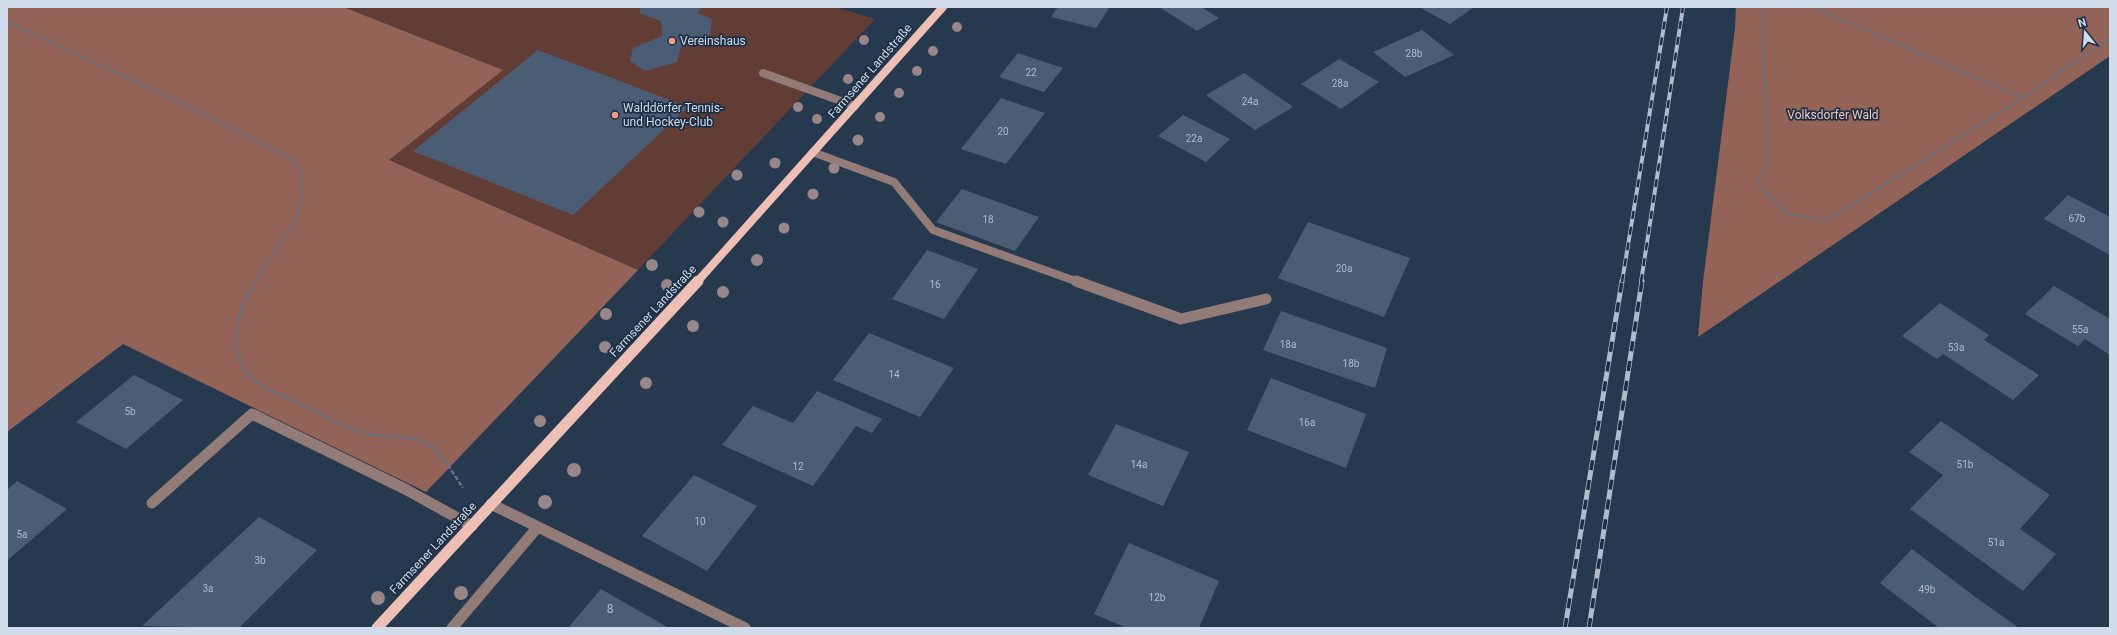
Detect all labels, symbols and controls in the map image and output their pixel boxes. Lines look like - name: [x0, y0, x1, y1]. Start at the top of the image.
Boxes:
- north arrow: [2065, 12, 2105, 52]
- text: N: [2077, 15, 2088, 30]
- street label: Farmsener Landstraße: [825, 21, 915, 121]
- place label: Vereinshaus: [680, 34, 746, 48]
- marker: Vereinshaus: [667, 36, 677, 46]
- house number: 28b: [1406, 48, 1423, 59]
- house number: 22: [1025, 67, 1037, 78]
- house number: 28a: [1332, 78, 1348, 89]
- house number: 24a: [1242, 96, 1258, 107]
- place label: Walddörfer Tennis- und Hockey-Club: [623, 101, 724, 129]
- park label: Volksdorfer Wald: [1787, 108, 1879, 122]
- marker: Walddörfer Tennis- und Hockey-Club: [610, 110, 620, 120]
- house number: 20: [997, 126, 1009, 137]
- house number: 22a: [1186, 133, 1202, 144]
- house number: 67b: [2069, 213, 2086, 224]
- house number: 18: [982, 214, 994, 225]
- street label: Farmsener Landstraße: [607, 262, 699, 360]
- house number: 20a: [1336, 263, 1352, 274]
- house number: 16: [929, 279, 941, 290]
- house number: 55a: [2072, 324, 2088, 335]
- house number: 18a: [1280, 339, 1296, 350]
- house number: 53a: [1948, 342, 1964, 353]
- house number: 18b: [1343, 358, 1360, 369]
- house number: 14: [888, 369, 900, 380]
- house number: 5b: [124, 406, 136, 417]
- house number: 16a: [1299, 417, 1315, 428]
- house number: 14a: [1131, 459, 1147, 470]
- house number: 51b: [1957, 459, 1974, 470]
- house number: 12: [792, 461, 804, 472]
- street label: Farmsener Landstraße: [387, 499, 479, 597]
- house number: 10: [694, 516, 706, 527]
- house number: 5a: [16, 529, 28, 540]
- house number: 51a: [1988, 537, 2004, 548]
- house number: 3b: [254, 555, 266, 566]
- house number: 3a: [202, 583, 214, 594]
- house number: 49b: [1919, 584, 1936, 595]
- house number: 12b: [1149, 592, 1166, 603]
- house number: 8: [607, 602, 614, 616]

